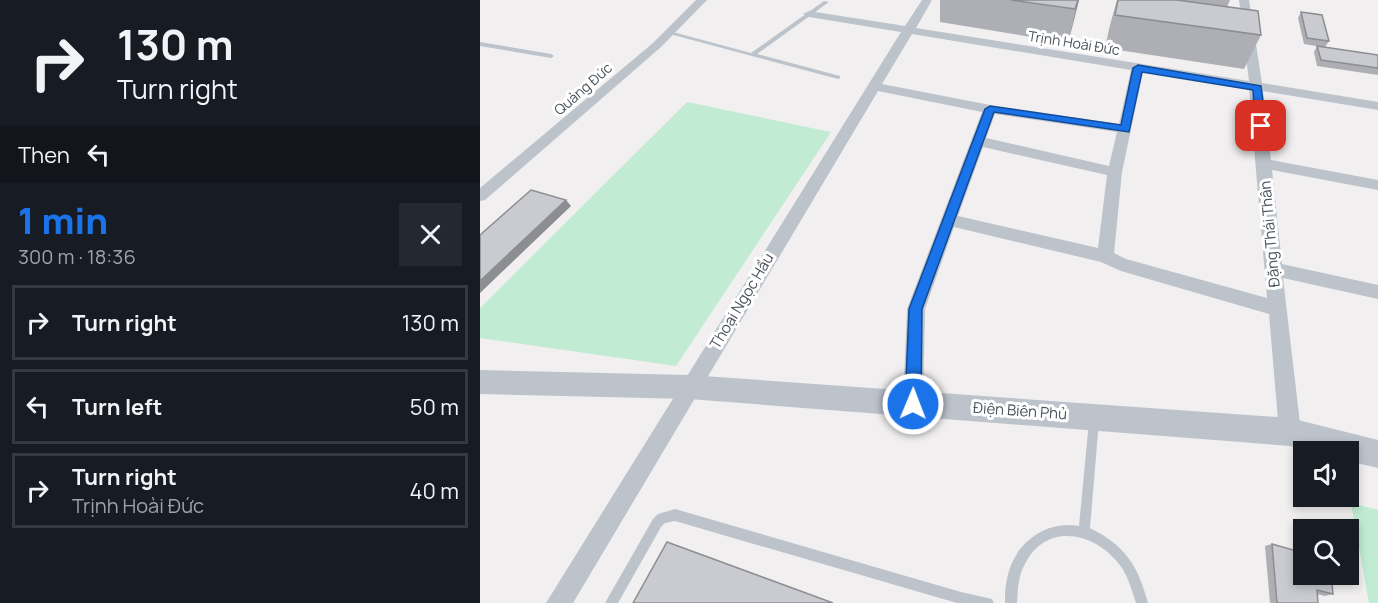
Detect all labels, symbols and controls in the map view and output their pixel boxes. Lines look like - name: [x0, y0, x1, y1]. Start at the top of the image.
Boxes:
- text: 130 m: [117, 15, 234, 73]
- icon: right: [18, 24, 96, 102]
- street label: Trịnh Hoài Đức: [1027, 26, 1121, 59]
- street label: Quảng Đức: [550, 58, 616, 119]
- text: Turn right: [117, 70, 238, 107]
- pin: [1235, 100, 1286, 151]
- icon: arrive: [1244, 109, 1277, 142]
- icon: left: [82, 138, 115, 171]
- text: Then: [18, 140, 70, 170]
- street label: Đặng Thái Thân: [1254, 180, 1285, 288]
- text: 1 min: [18, 196, 108, 245]
- button: close: [399, 203, 462, 266]
- text: 300 m · 18:36: [18, 243, 136, 270]
- street label: Thoại Ngọc Hầu: [705, 249, 778, 353]
- icon: right: [21, 306, 54, 339]
- text: Turn right: [72, 308, 177, 338]
- text: 130 m: [402, 308, 459, 338]
- position arrow: [881, 372, 945, 436]
- icon: left: [21, 390, 54, 423]
- text: Turn left: [72, 392, 162, 422]
- text: 50 m: [410, 392, 459, 422]
- street label: Điện Biên Phủ: [972, 397, 1068, 424]
- map controls: [1293, 441, 1359, 585]
- button: sound: [1293, 441, 1359, 507]
- text: Turn right: [72, 462, 177, 492]
- icon: right: [21, 474, 54, 507]
- text: 40 m: [410, 476, 459, 506]
- text: Trịnh Hoài Đức: [72, 492, 204, 519]
- button: search: [1293, 519, 1359, 585]

